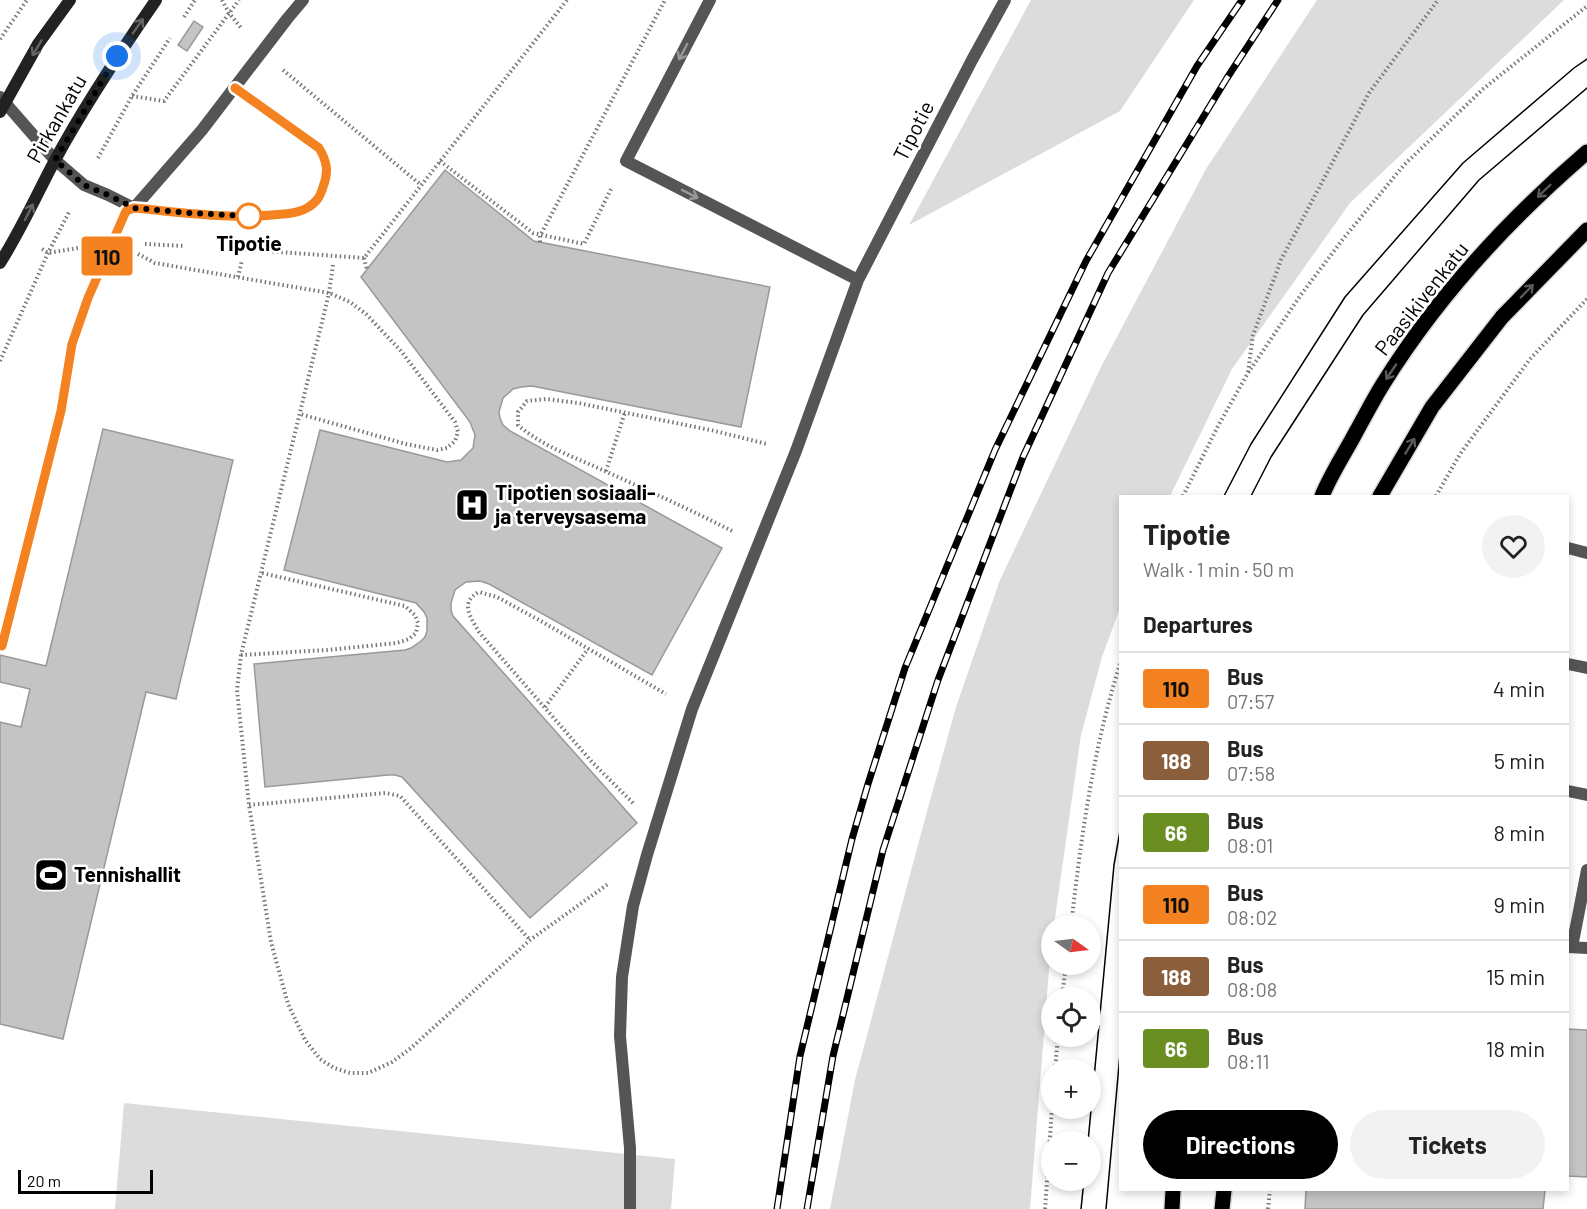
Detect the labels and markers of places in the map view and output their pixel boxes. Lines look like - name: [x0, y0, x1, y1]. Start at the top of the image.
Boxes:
- marker: Tipotie: [236, 203, 262, 229]
- place label: Tipotie: [216, 230, 282, 255]
- place label: Tipotien sosiaali- ja terveysasema: [493, 479, 656, 528]
- hospital icon: Tipotien sosiaali- ja terveysasema: [454, 487, 490, 523]
- sports icon: Tennishallit: [33, 857, 69, 893]
- place label: Tennishallit: [74, 861, 181, 886]

